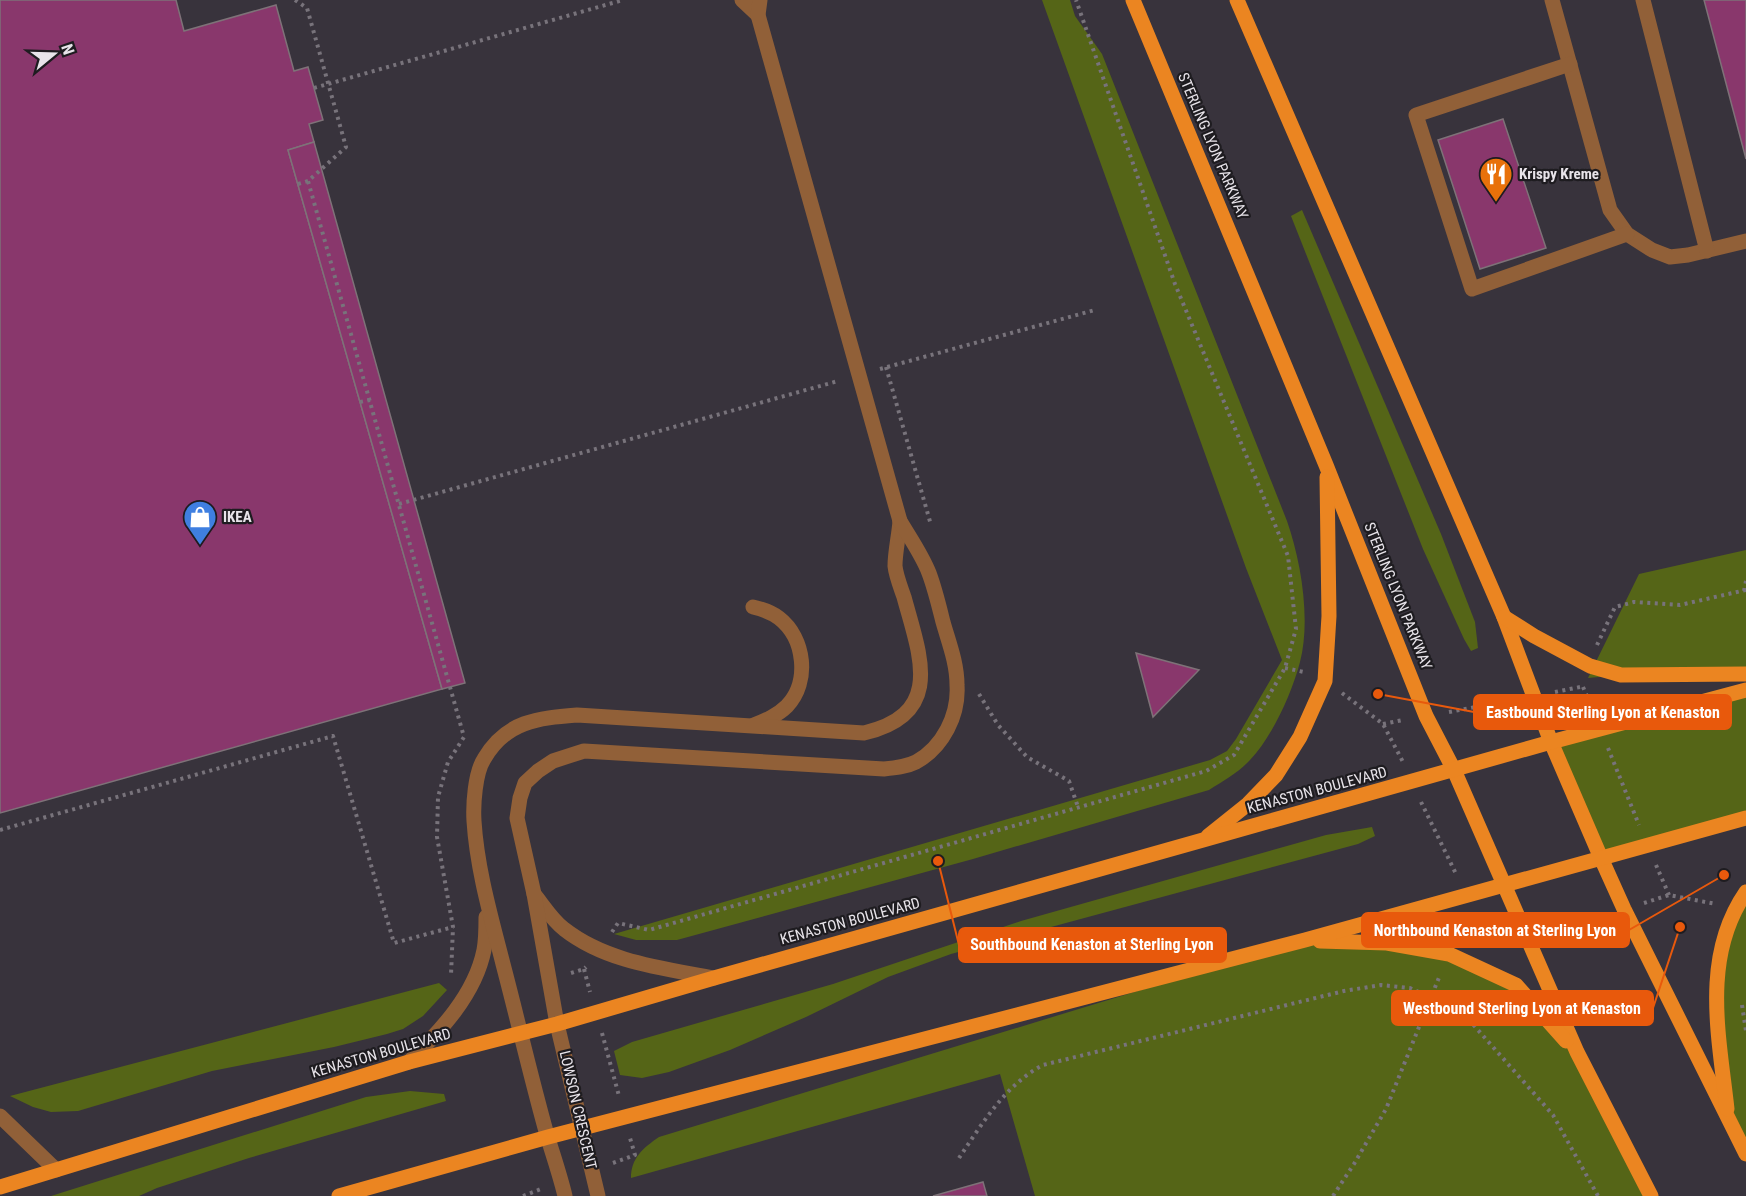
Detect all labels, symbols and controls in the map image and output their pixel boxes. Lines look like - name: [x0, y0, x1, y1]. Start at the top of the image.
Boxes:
- north arrow: [24, 24, 84, 84]
- text: N: [57, 42, 78, 57]
- street label: STERLING LYON PARKWAY: [1174, 70, 1252, 222]
- restaurant icon: Krispy Kreme: [1478, 156, 1514, 203]
- place label: Krispy Kreme: [1519, 165, 1599, 183]
- shop icon: IKEA: [182, 499, 218, 546]
- place label: IKEA: [223, 508, 252, 526]
- street label: STERLING LYON PARKWAY: [1360, 520, 1436, 672]
- callout: Eastbound Sterling Lyon at Kenaston: [1474, 695, 1731, 729]
- text: Eastbound Sterling Lyon at Kenaston: [1486, 703, 1720, 722]
- street label: KENASTON BOULEVARD: [1245, 763, 1389, 817]
- street label: KENASTON BOULEVARD: [778, 894, 922, 948]
- callout: Northbound Kenaston at Sterling Lyon: [1362, 913, 1629, 947]
- text: Northbound Kenaston at Sterling Lyon: [1374, 921, 1616, 940]
- callout: Southbound Kenaston at Sterling Lyon: [959, 928, 1226, 962]
- text: Southbound Kenaston at Sterling Lyon: [970, 935, 1214, 954]
- callout: Westbound Sterling Lyon at Kenaston: [1392, 991, 1653, 1025]
- text: Westbound Sterling Lyon at Kenaston: [1403, 999, 1641, 1018]
- street label: KENASTON BOULEVARD: [309, 1024, 453, 1082]
- street label: LOWSON CRESCENT: [556, 1049, 600, 1171]

